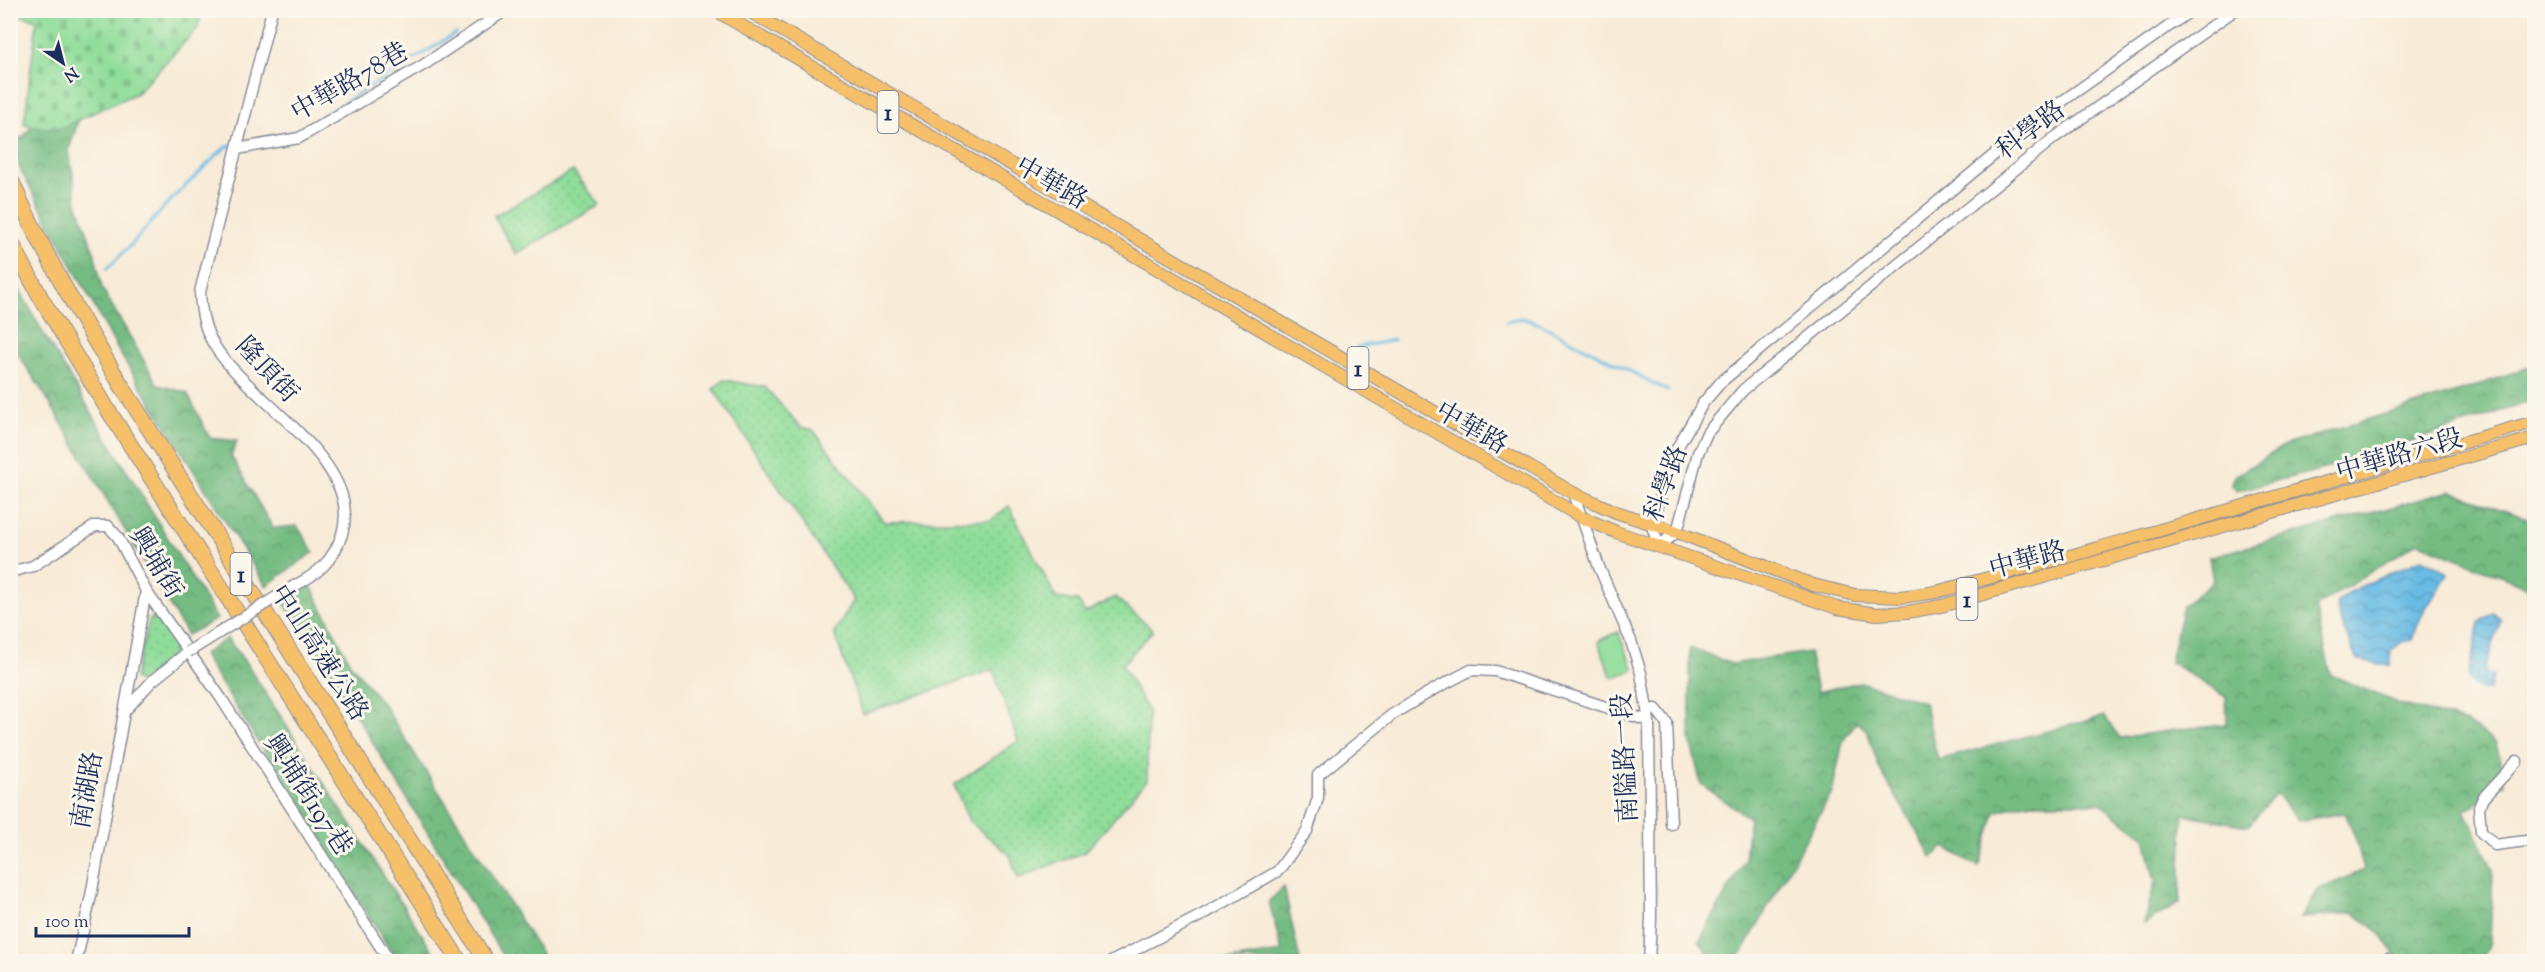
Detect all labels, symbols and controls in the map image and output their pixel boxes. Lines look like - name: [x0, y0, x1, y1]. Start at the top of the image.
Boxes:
- north arrow: [33, 33, 93, 93]
- street label: 中華路78巷: [285, 35, 416, 132]
- text: N: [58, 60, 82, 86]
- road number: 1: [878, 91, 898, 133]
- street label: 科學路: [1989, 93, 2074, 169]
- street label: 中華路: [1008, 149, 1094, 220]
- street label: 隆頂街: [226, 330, 306, 412]
- road number: 1: [1348, 347, 1368, 389]
- street label: 中華路: [1428, 394, 1514, 465]
- street label: 中華路六段: [2332, 421, 2467, 492]
- street label: 科學路: [1637, 441, 1698, 527]
- street label: 興埔街: [119, 520, 191, 606]
- street label: 中華路: [1985, 533, 2070, 589]
- road number: 1: [230, 553, 252, 595]
- street label: 中山高速公路: [260, 578, 376, 729]
- road number: 1: [1956, 578, 1978, 620]
- street label: 南隘路一段: [1605, 692, 1648, 824]
- street label: 興埔街197巷: [254, 727, 360, 863]
- street label: 南湖路: [63, 749, 113, 832]
- scale bar: [36, 900, 189, 938]
- text: 100 m: [45, 910, 89, 936]

